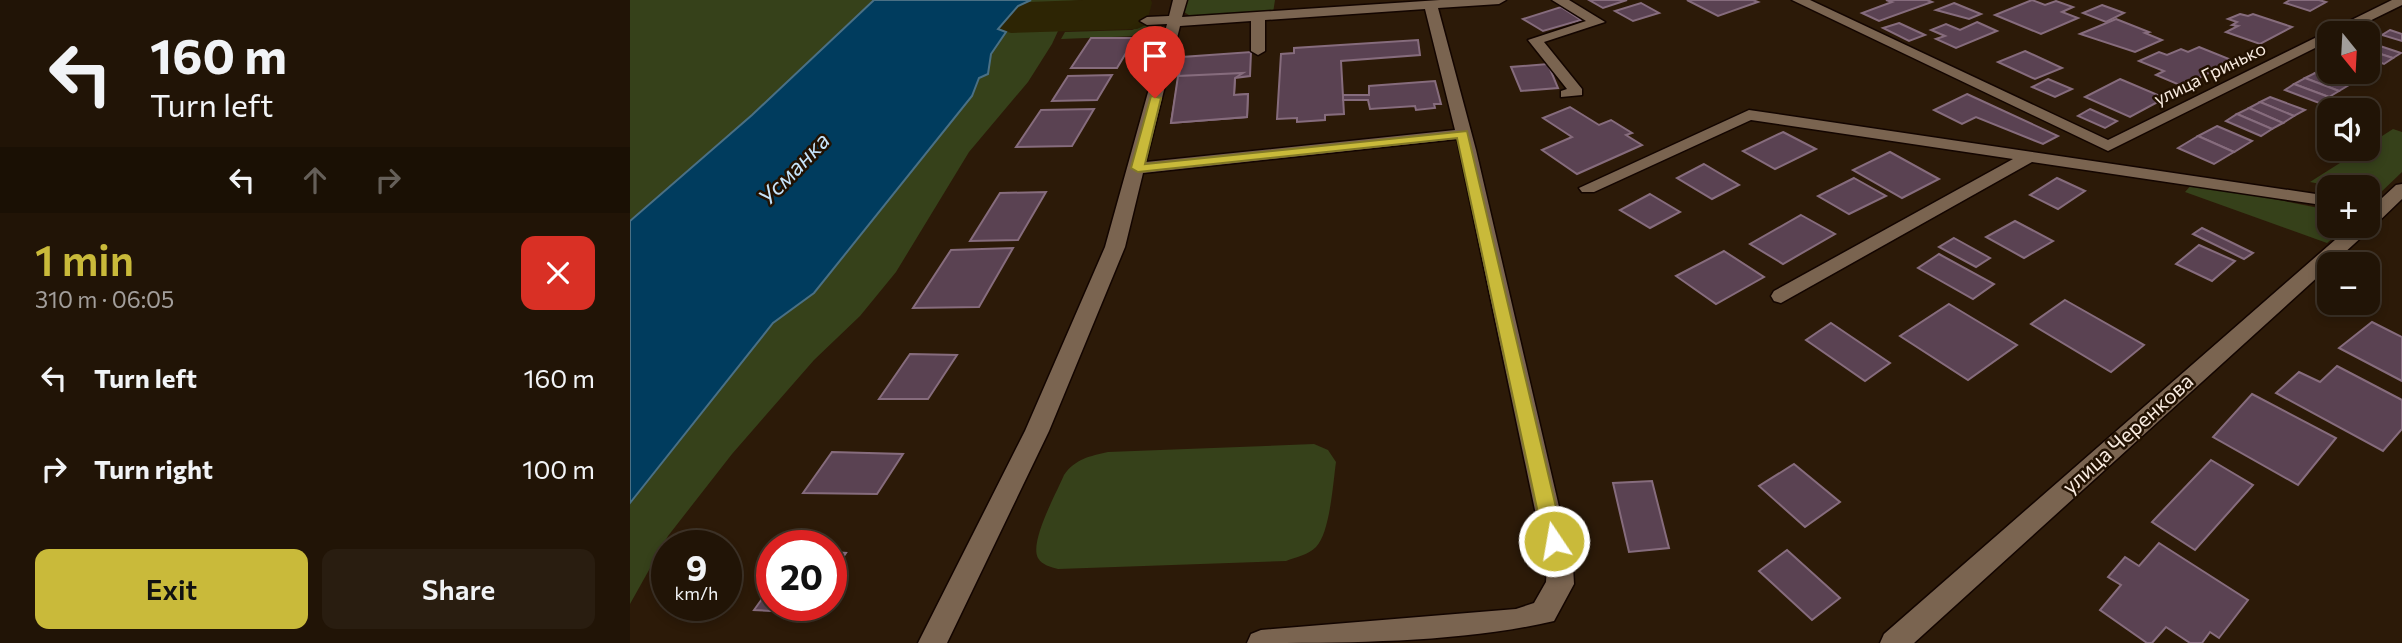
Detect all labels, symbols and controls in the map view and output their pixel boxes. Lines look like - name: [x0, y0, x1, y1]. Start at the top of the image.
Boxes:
- north arrow: [2317, 21, 2380, 84]
- map controls: [2317, 21, 2380, 315]
- text: 160 m: [150, 24, 287, 84]
- pin: [1125, 26, 1185, 98]
- icon: left: [35, 28, 126, 119]
- icon: arrive: [1136, 37, 1174, 75]
- street label: улица Гринько: [2150, 37, 2269, 110]
- text: Turn left: [150, 84, 274, 124]
- button: sound: [2317, 98, 2380, 161]
- water label: Усманка: [752, 126, 835, 211]
- icon: left: [223, 161, 261, 199]
- icon: ahead: [296, 161, 334, 199]
- icon: right: [369, 161, 407, 199]
- button: +: [2317, 175, 2380, 238]
- text: 1 min: [35, 233, 134, 285]
- button: close: [521, 236, 595, 310]
- button: −: [2317, 252, 2380, 315]
- text: 310 m · 06:05: [35, 285, 174, 313]
- icon: left: [35, 359, 73, 397]
- text: Turn left: [94, 362, 197, 393]
- text: 160 m: [523, 362, 595, 393]
- street label: улица Черенкова: [2056, 368, 2198, 498]
- icon: right: [35, 450, 73, 488]
- text: Turn right: [94, 453, 213, 484]
- text: 100 m: [522, 453, 595, 484]
- position arrow: [1517, 504, 1591, 578]
- speed limit sign: 20: [756, 530, 847, 621]
- text: 9: [686, 545, 707, 588]
- button: Exit: [35, 549, 308, 629]
- button: Share: [322, 549, 595, 629]
- text: km/h: [675, 582, 718, 604]

